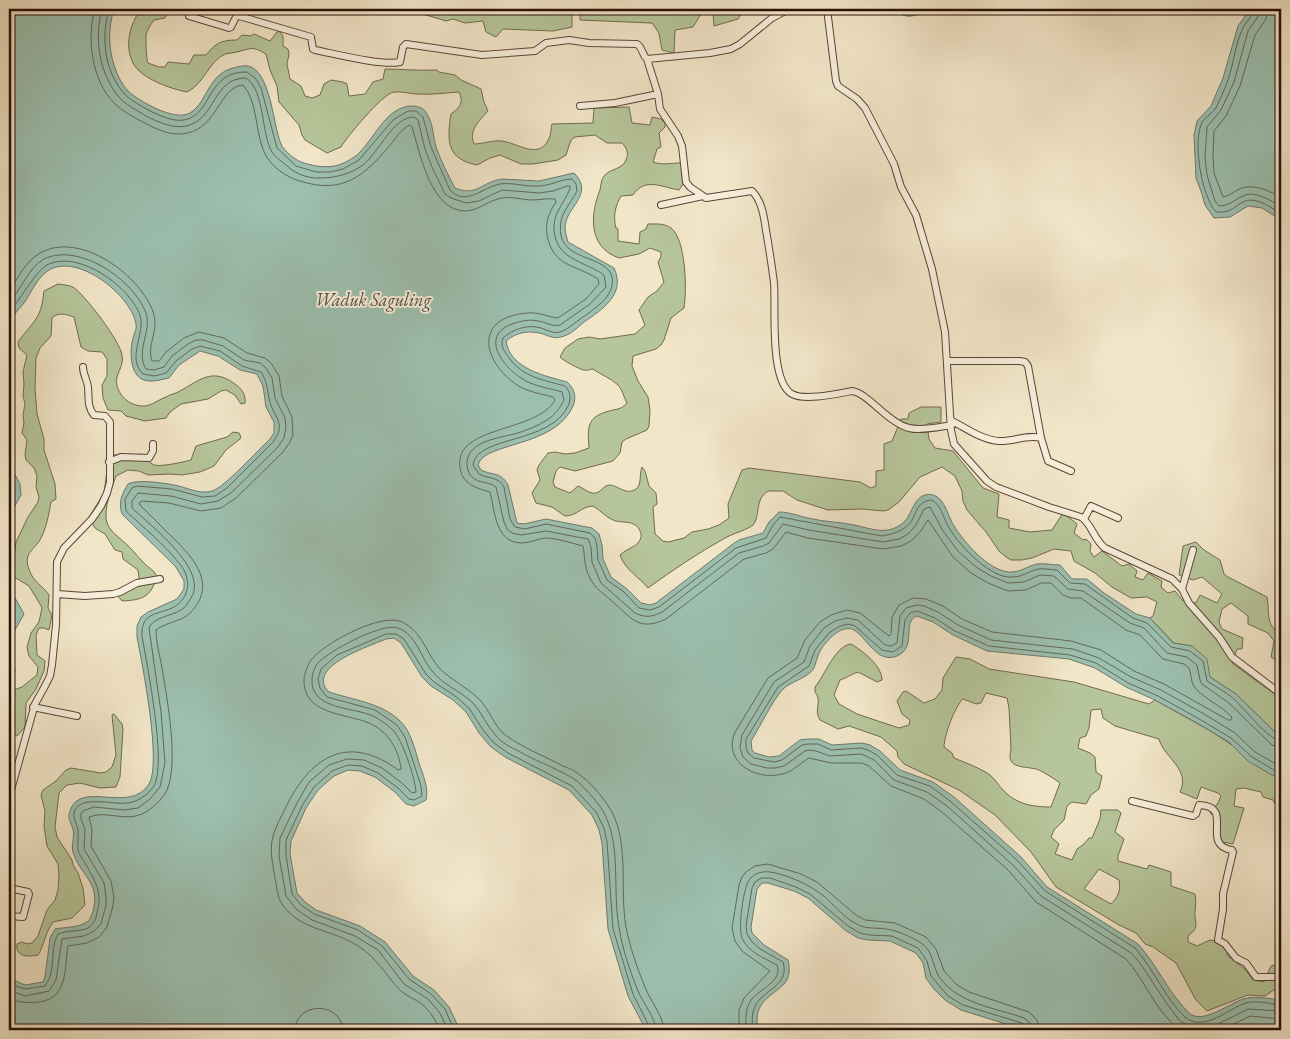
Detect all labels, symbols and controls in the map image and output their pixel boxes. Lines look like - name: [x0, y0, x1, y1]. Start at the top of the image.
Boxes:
- water label: Waduk Saguling: [315, 288, 431, 312]

